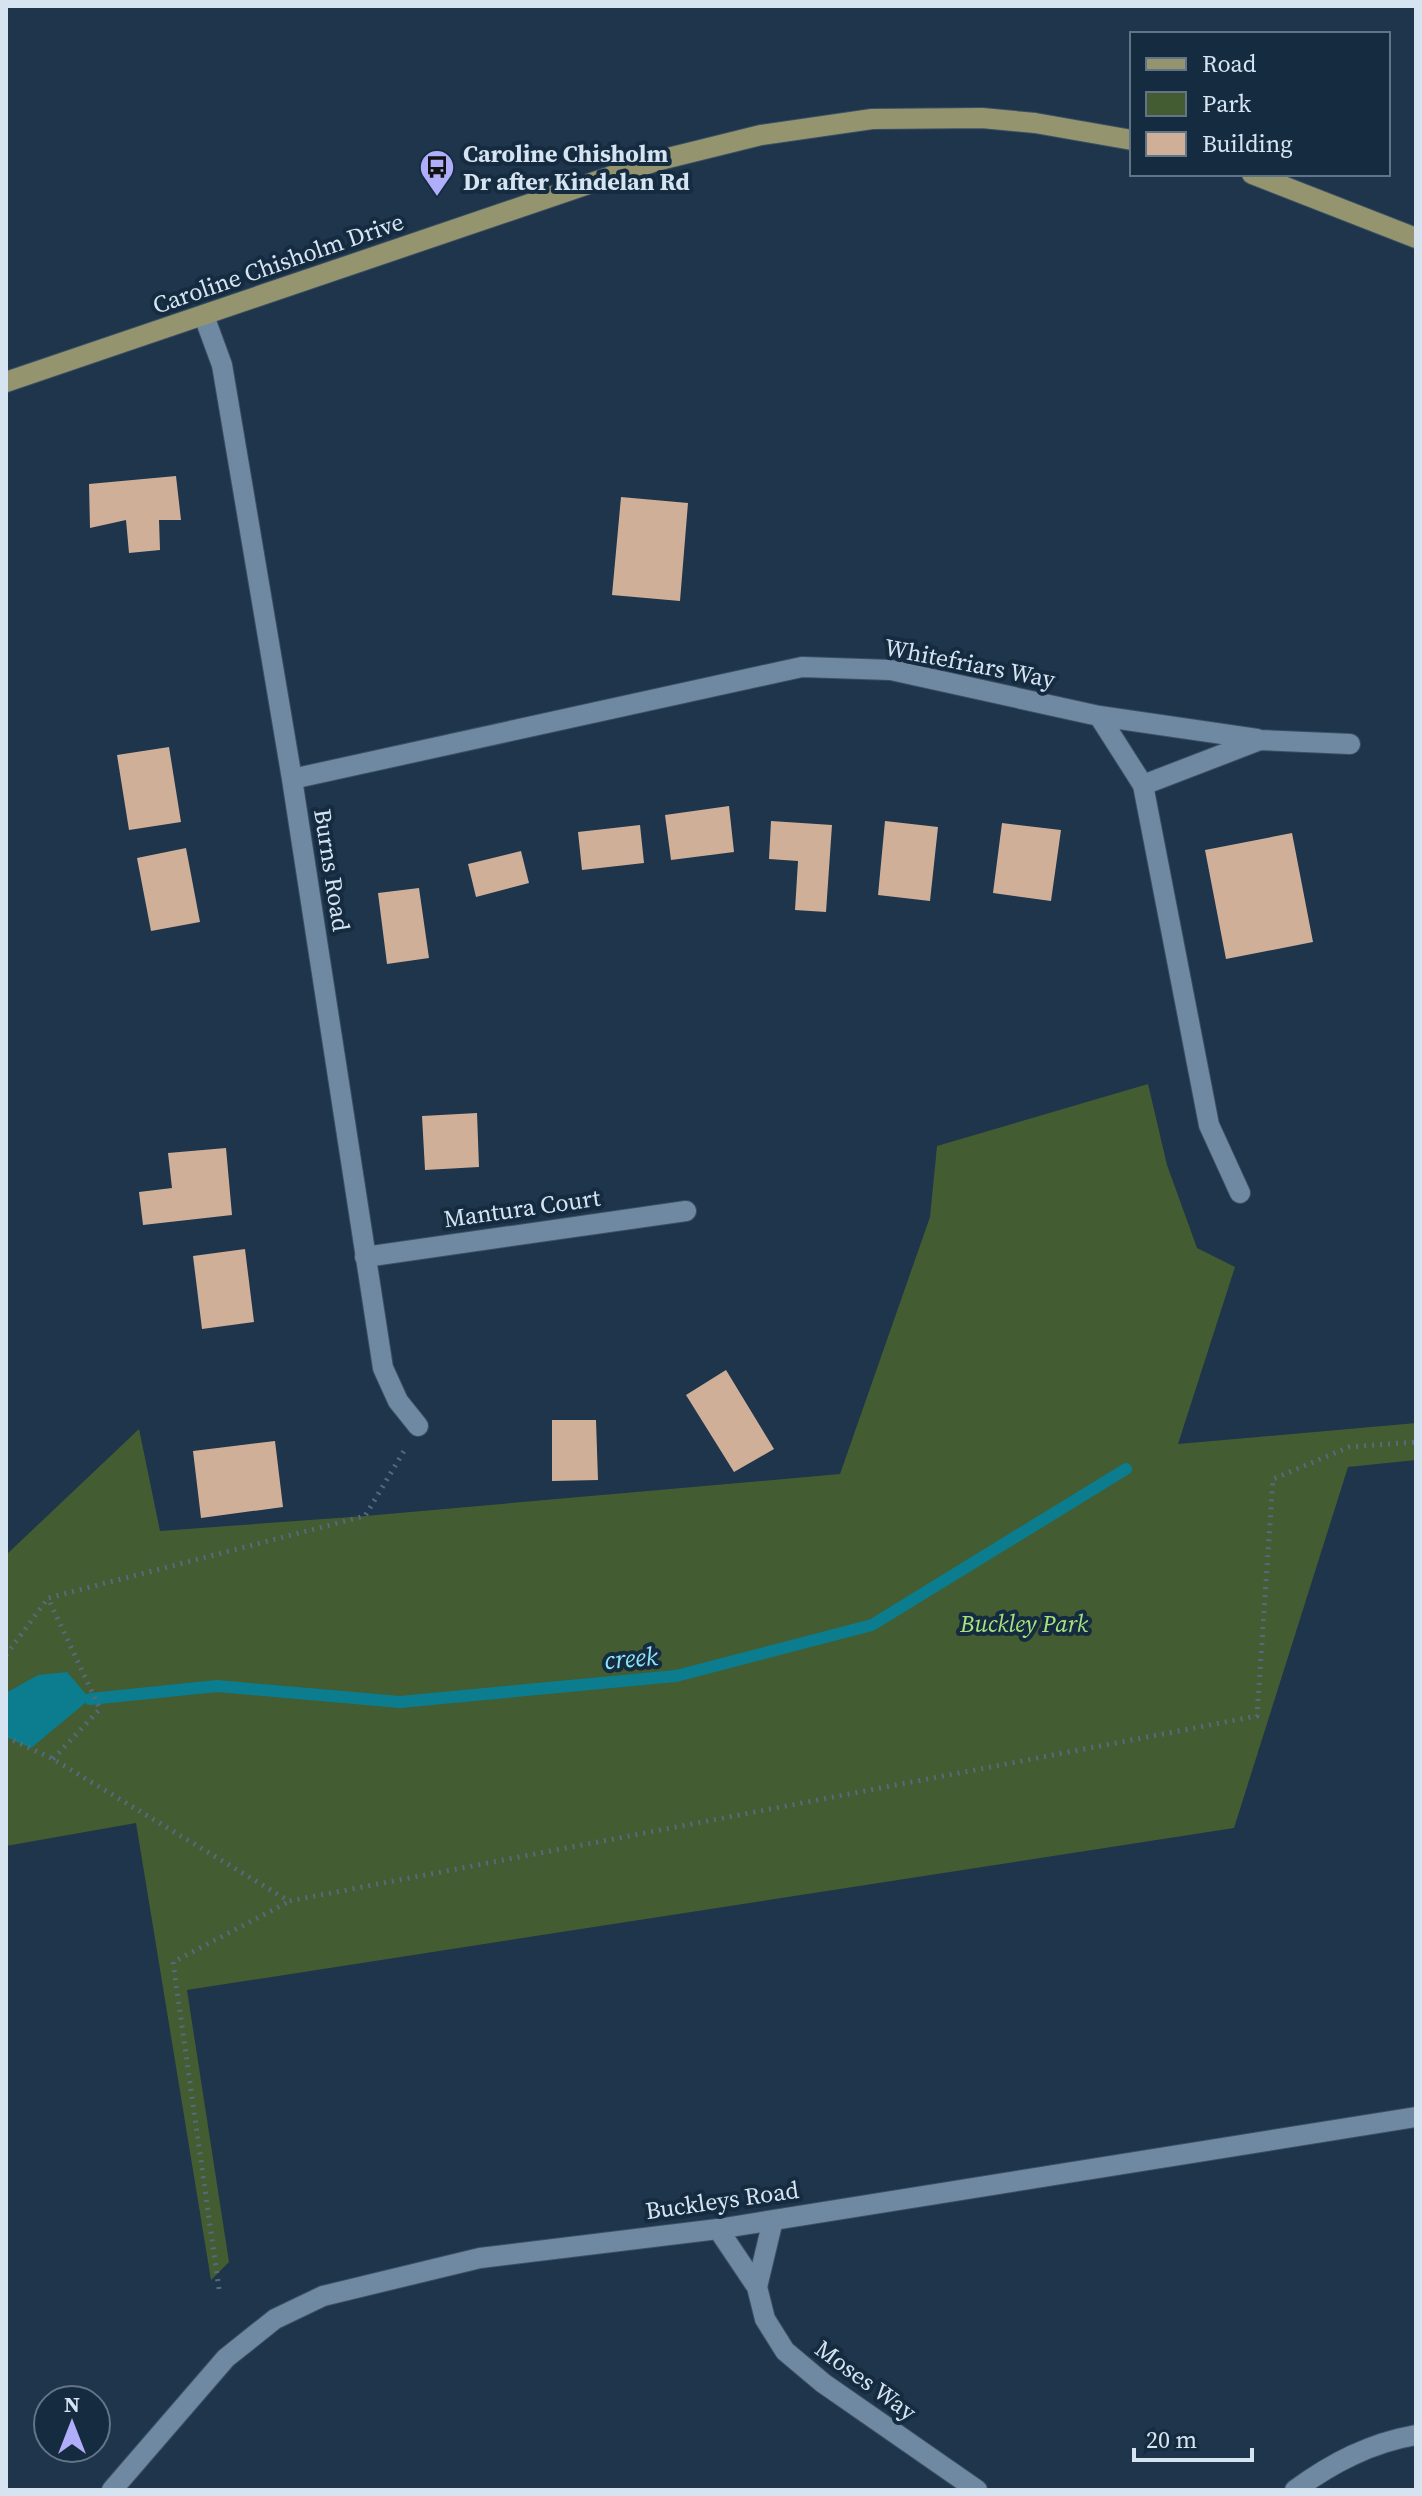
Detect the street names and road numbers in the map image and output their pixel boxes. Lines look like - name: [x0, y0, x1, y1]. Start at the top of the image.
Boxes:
- street label: Caroline Chisholm Drive: [148, 205, 408, 321]
- street label: Whitefriars Way: [882, 630, 1059, 696]
- street label: Burns Road: [306, 806, 358, 934]
- street label: Mantura Court: [442, 1181, 603, 1235]
- street label: Buckleys Road: [643, 2173, 801, 2227]
- street label: Moses Way: [809, 2332, 924, 2428]

